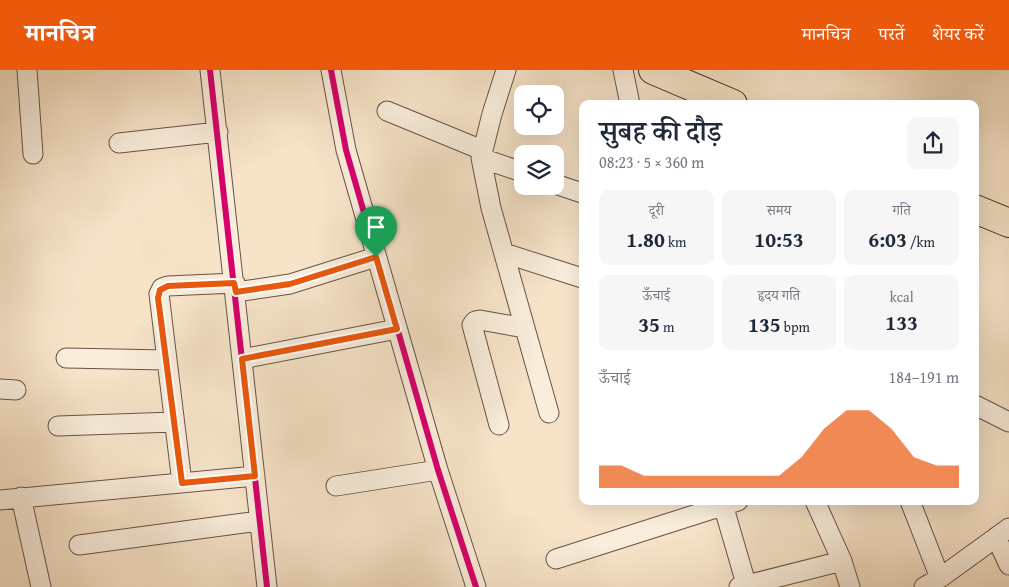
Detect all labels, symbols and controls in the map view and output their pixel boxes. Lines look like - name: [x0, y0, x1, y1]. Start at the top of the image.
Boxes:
- text: मानचित्र: [25, 15, 95, 50]
- text: मानचित्र: [802, 20, 851, 47]
- text: परतें: [879, 20, 904, 47]
- text: शेयर करें: [932, 20, 984, 47]
- map controls: [514, 85, 564, 195]
- button: locate: [514, 85, 564, 135]
- text: सुबह की दौड़: [599, 110, 722, 151]
- button: share: [907, 117, 959, 169]
- button: layers: [514, 145, 564, 195]
- text: 08:23 · 5 × 360 m: [599, 150, 704, 174]
- text: दूरी: [649, 200, 664, 220]
- text: समय: [767, 200, 791, 220]
- text: गति: [892, 200, 911, 220]
- pin: [355, 206, 397, 257]
- icon: arrive: [362, 213, 390, 241]
- text: 1.80: [626, 224, 665, 255]
- text: 10:53: [754, 224, 804, 255]
- text: 6:03: [868, 224, 907, 255]
- text: km: [665, 232, 686, 252]
- text: /km: [907, 232, 935, 252]
- text: ऊँचाई: [643, 285, 670, 305]
- text: हृदय गति: [758, 285, 800, 305]
- text: kcal: [890, 287, 914, 307]
- text: 133: [885, 307, 918, 338]
- text: 35: [638, 309, 660, 340]
- text: 135: [748, 309, 781, 340]
- text: m: [660, 317, 674, 337]
- text: bpm: [781, 317, 810, 337]
- text: ऊँचाई: [599, 365, 631, 389]
- text: 184–191 m: [889, 365, 959, 389]

